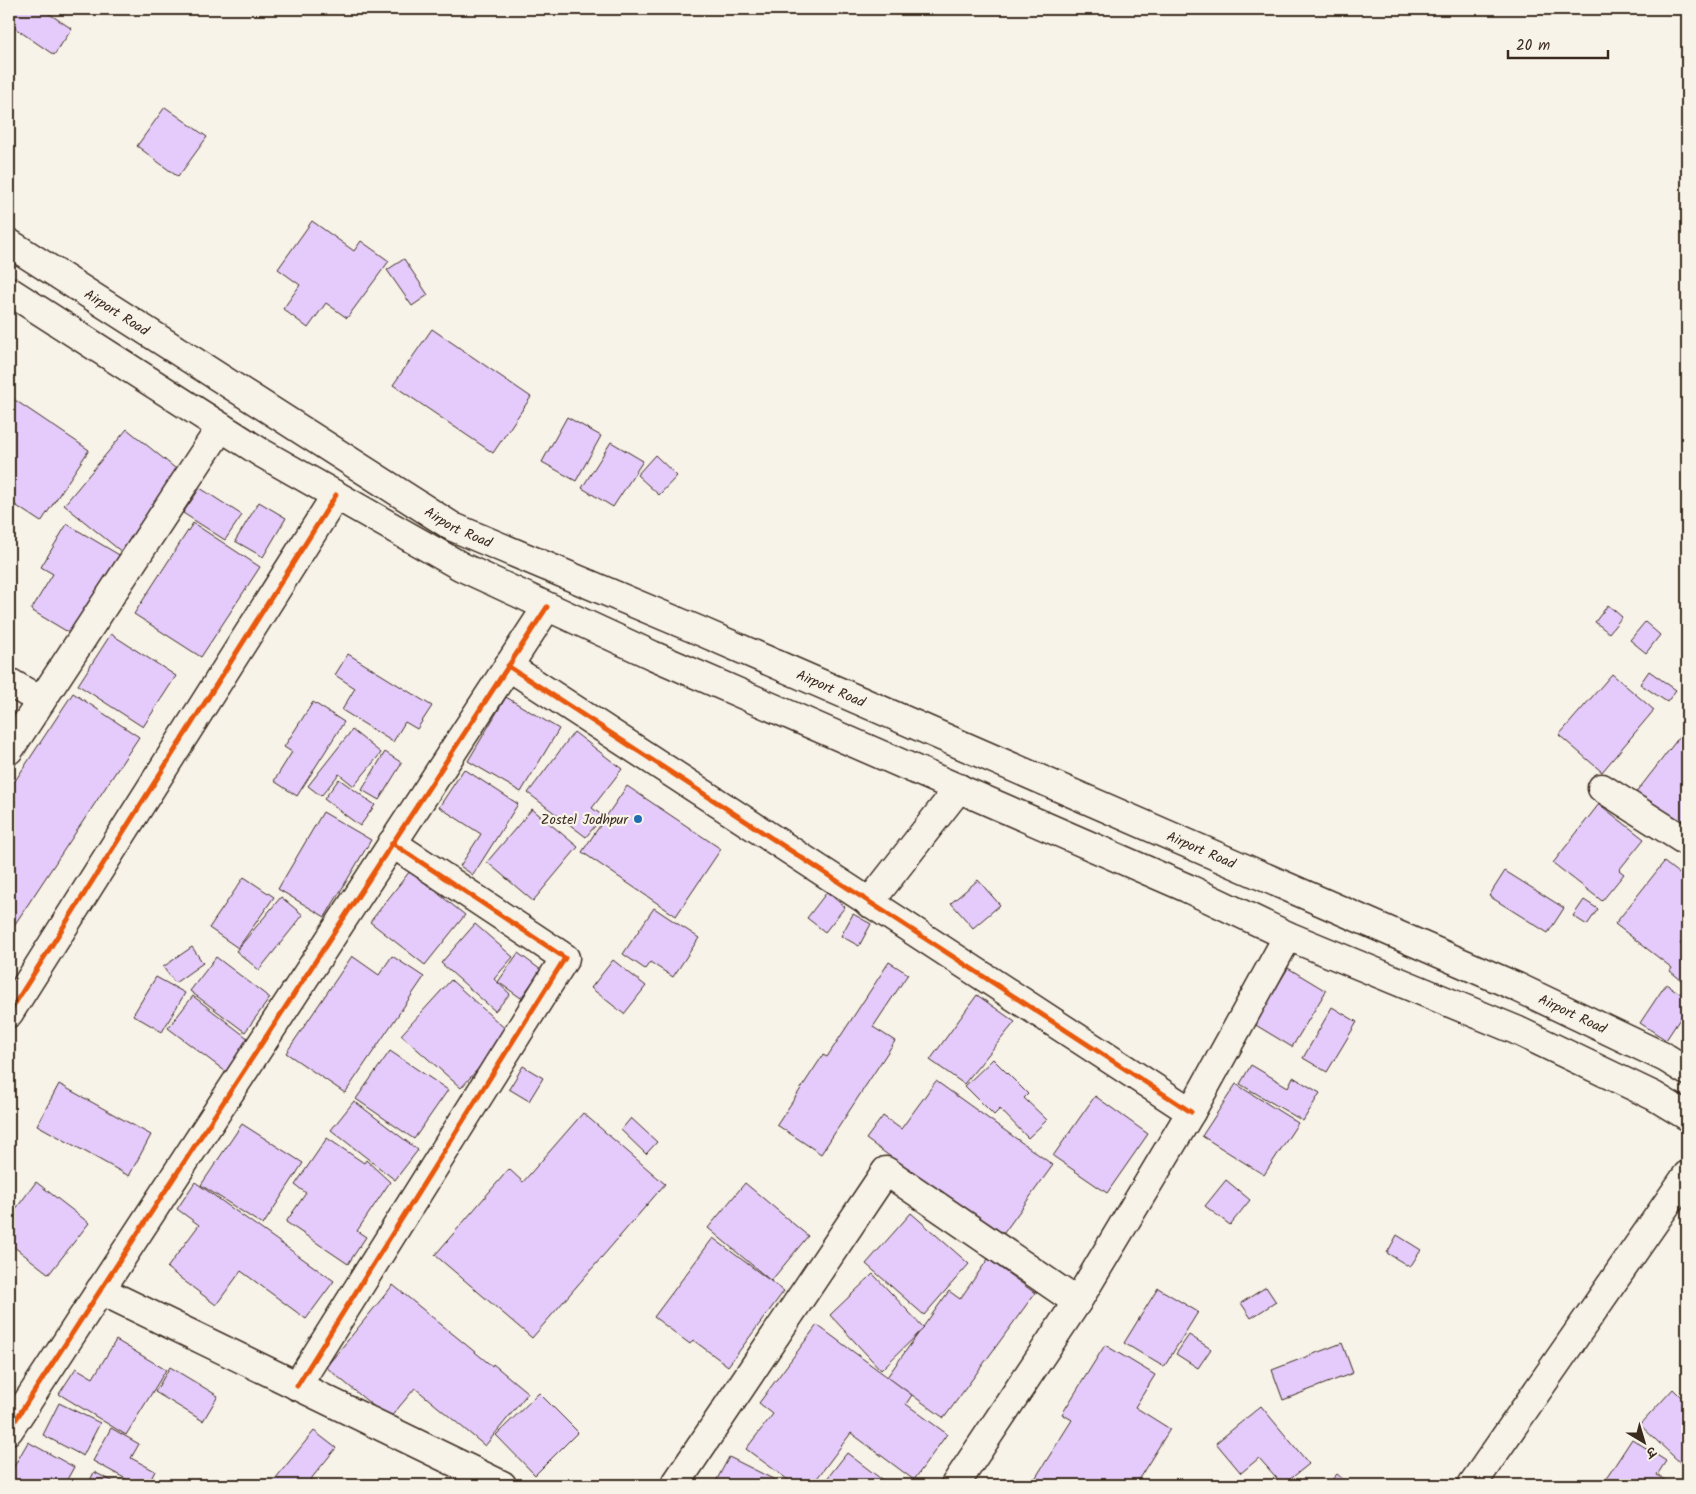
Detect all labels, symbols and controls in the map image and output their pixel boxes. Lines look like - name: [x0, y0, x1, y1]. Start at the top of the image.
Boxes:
- scale bar: [1508, 28, 1608, 60]
- text: 20 m: [1516, 34, 1550, 58]
- street label: Airport Road: [79, 284, 154, 342]
- street label: Airport Road: [420, 501, 496, 555]
- street label: Airport Road: [793, 664, 870, 714]
- place label: Zostel Jodhpur: [541, 809, 629, 831]
- marker: Zostel Jodhpur: [632, 813, 644, 825]
- street label: Airport Road: [1163, 826, 1240, 876]
- street label: Airport Road: [1534, 989, 1611, 1041]
- north arrow: [1618, 1416, 1668, 1466]
- text: उ: [1639, 1440, 1662, 1465]

